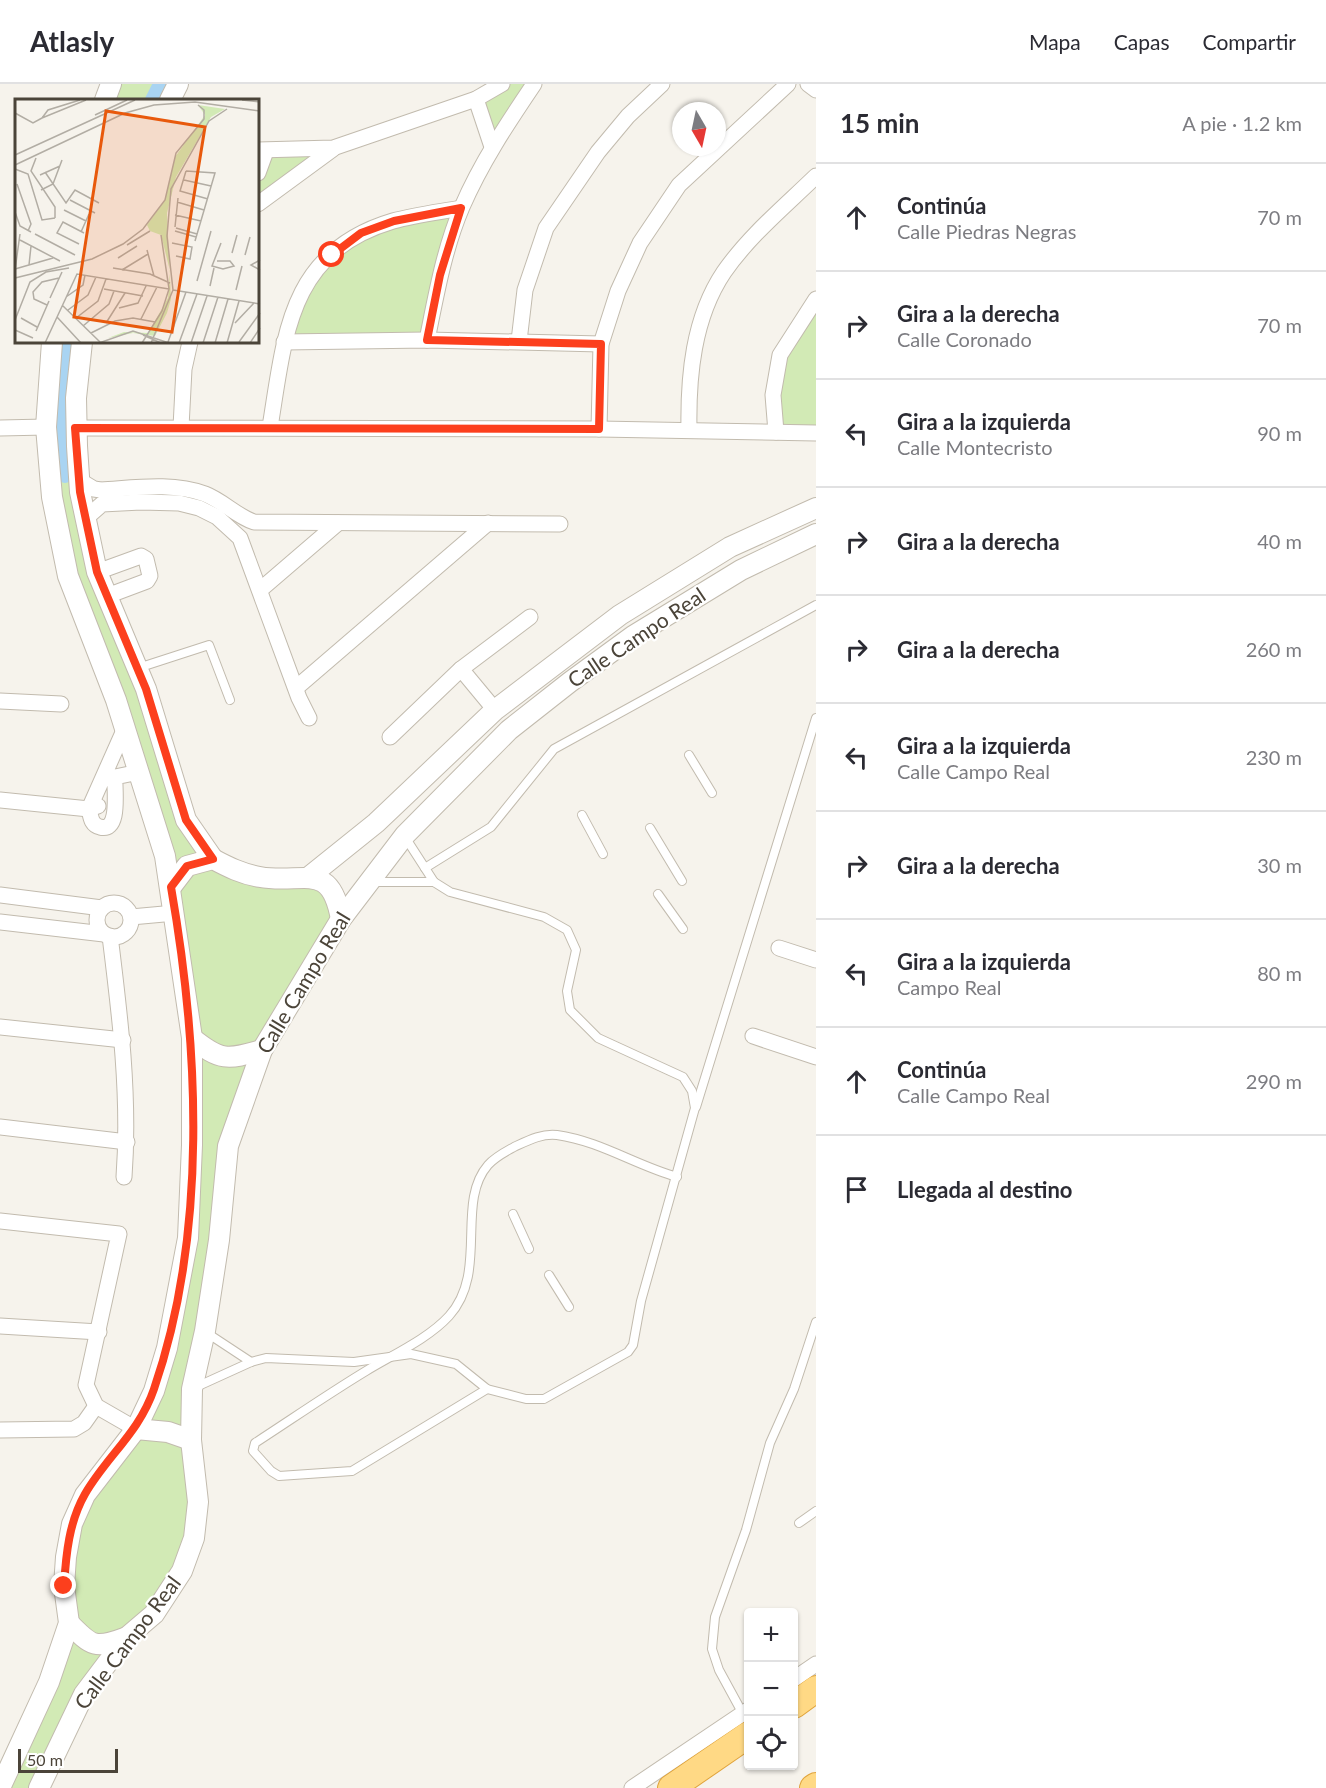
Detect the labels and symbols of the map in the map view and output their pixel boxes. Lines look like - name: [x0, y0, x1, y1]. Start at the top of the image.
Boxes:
- inset map: [15, 99, 260, 344]
- north arrow: [672, 102, 726, 156]
- route start: [318, 241, 344, 267]
- street label: Calle Campo Real: [563, 581, 710, 692]
- street label: Calle Campo Real: [251, 907, 355, 1057]
- street label: Calle Campo Real: [68, 1570, 185, 1714]
- route end: [50, 1572, 76, 1598]
- scale bar: [18, 1746, 118, 1774]

